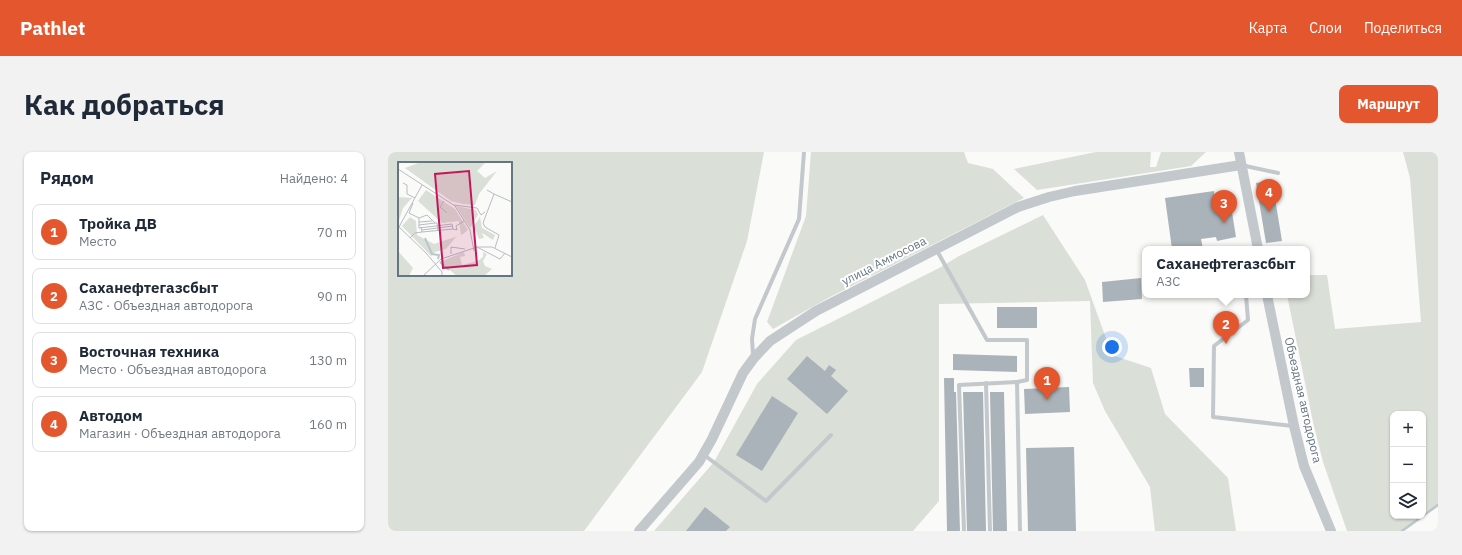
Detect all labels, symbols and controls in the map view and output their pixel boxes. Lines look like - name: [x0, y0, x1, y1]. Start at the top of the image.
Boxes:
- text: Pathlet: [20, 16, 85, 40]
- text: Карта: [1249, 19, 1287, 37]
- text: Слои: [1309, 19, 1342, 37]
- text: Поделиться: [1364, 19, 1442, 37]
- button: Маршрут: [1339, 85, 1438, 123]
- text: Как добраться: [24, 86, 225, 123]
- inset map: [398, 162, 512, 276]
- text: Рядом: [40, 167, 94, 189]
- text: Найдено: 4: [280, 170, 348, 187]
- pin: 4: [1256, 179, 1282, 212]
- pin: 3: [1211, 190, 1237, 223]
- text: Тройка ДВ: [79, 214, 157, 233]
- text: 1: [50, 224, 58, 241]
- text: 70 m: [317, 224, 347, 241]
- text: Место: [79, 233, 117, 250]
- street label: улица Аммосова: [839, 233, 929, 288]
- popup: [1142, 246, 1310, 298]
- text: Саханефтегазсбыт: [1156, 254, 1296, 273]
- text: АЗС: [1156, 273, 1180, 290]
- text: Саханефтегазсбыт: [79, 278, 218, 297]
- text: 2: [50, 288, 58, 305]
- text: 90 m: [317, 288, 347, 305]
- text: АЗС · Объездная автодорога: [79, 297, 253, 314]
- pin: 2: [1213, 311, 1239, 344]
- street label: Объездная автодорога: [1282, 335, 1325, 465]
- your location: [1102, 337, 1122, 357]
- text: Восточная техника: [79, 342, 219, 361]
- text: 3: [50, 352, 58, 369]
- text: 130 m: [309, 352, 347, 369]
- text: Место · Объездная автодорога: [79, 361, 267, 378]
- pin: 1: [1034, 367, 1060, 400]
- text: Автодом: [79, 406, 143, 425]
- map controls: [1390, 411, 1426, 519]
- button: +: [1390, 411, 1426, 447]
- text: 4: [50, 416, 58, 433]
- text: 160 m: [309, 416, 347, 433]
- text: Магазин · Объездная автодорога: [79, 425, 281, 442]
- button: −: [1390, 447, 1426, 483]
- button: layers: [1390, 483, 1426, 519]

